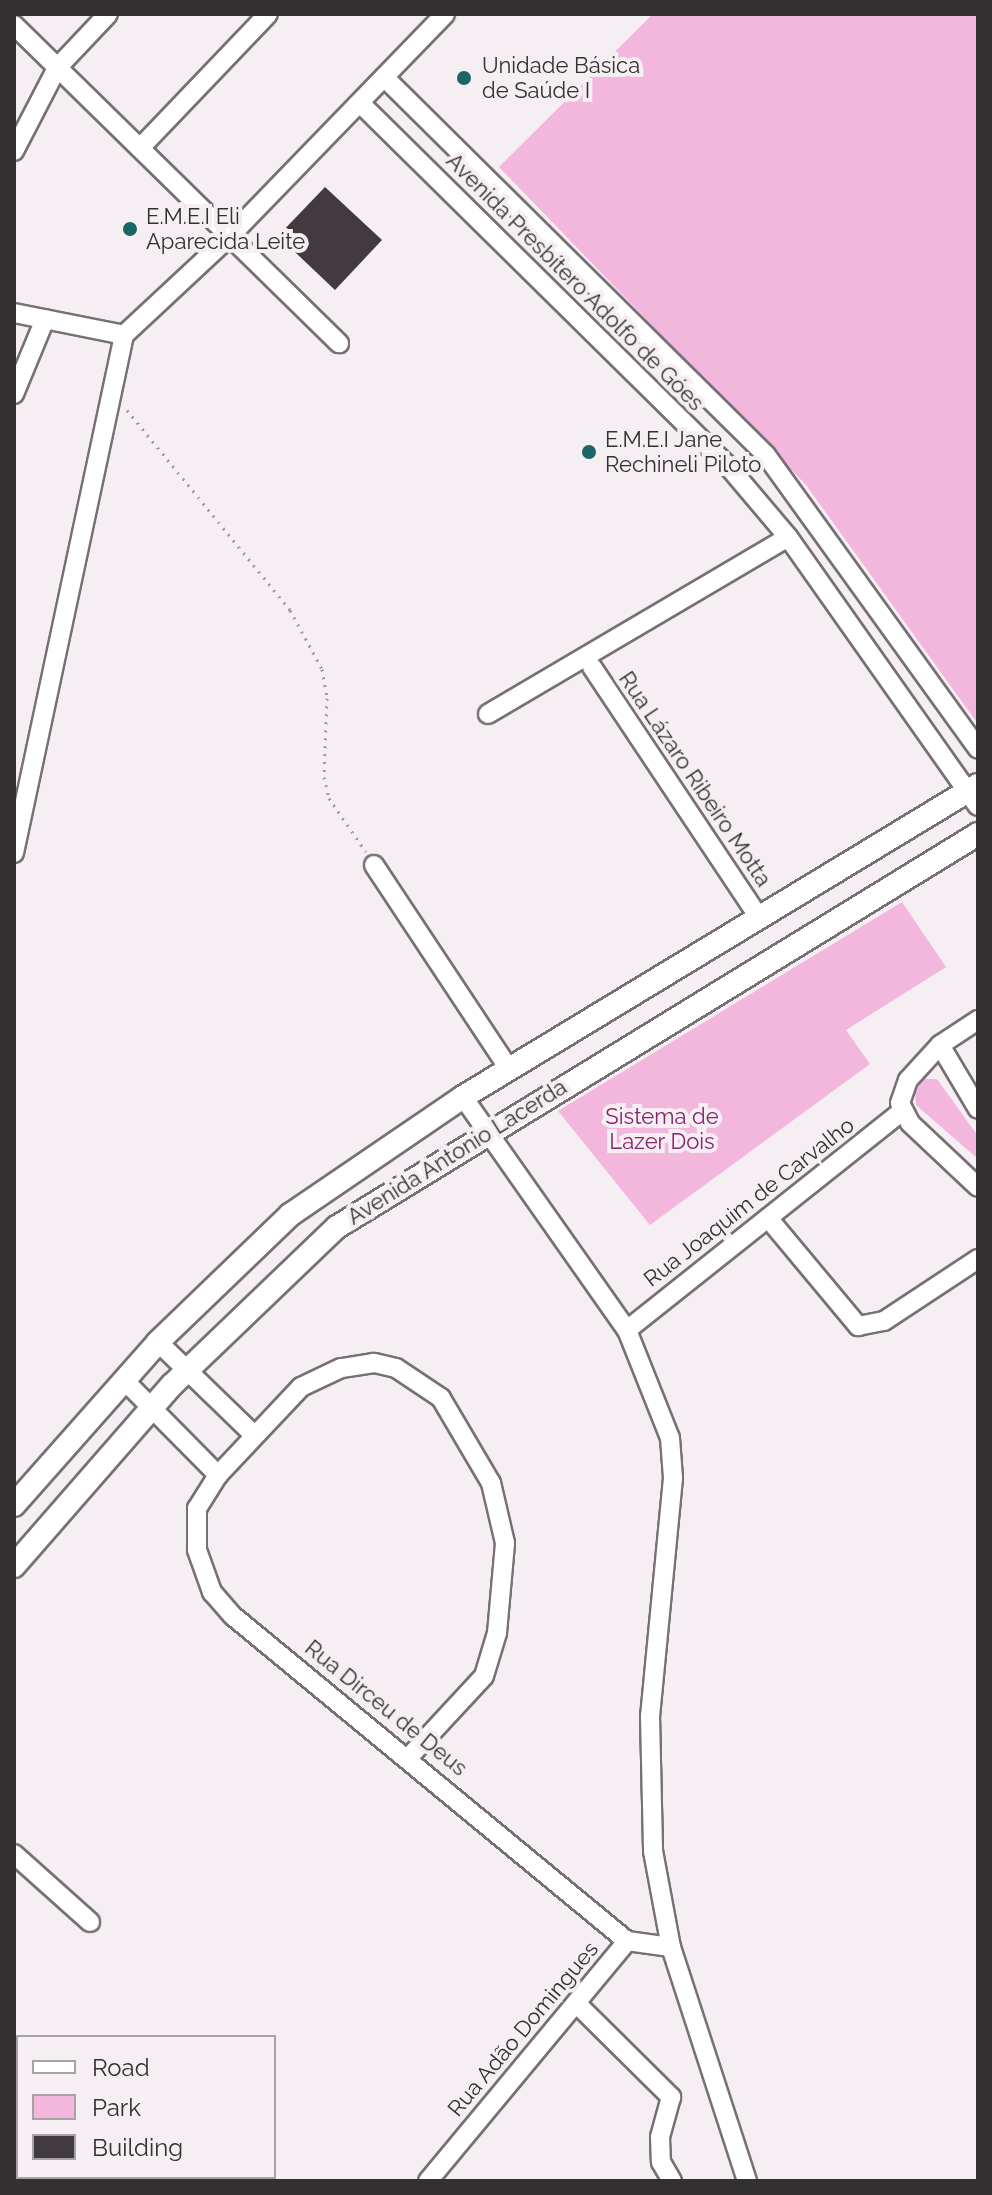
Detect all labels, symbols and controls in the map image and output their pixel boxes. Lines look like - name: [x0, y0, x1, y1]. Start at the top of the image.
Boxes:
- place label: Unidade Básica de Saúde I: [482, 52, 640, 104]
- marker: Unidade Básica de Saúde I: [453, 67, 475, 89]
- street label: Avenida Presbítero Adolfo de Góes: [441, 148, 709, 416]
- place label: E.M.E.I Eli Aparecida Leite: [146, 203, 305, 254]
- marker: E.M.E.I Eli Aparecida Leite: [121, 220, 139, 238]
- place label: E.M.E.I Jane Rechineli Piloto: [605, 426, 761, 478]
- marker: E.M.E.I Jane Rechineli Piloto: [580, 443, 598, 461]
- street label: Rua Lázaro Ribeiro Motta: [613, 666, 777, 892]
- street label: Avenida Antonio Lacerda: [342, 1073, 572, 1231]
- park label: Sistema de Lazer Dois: [605, 1103, 719, 1154]
- street label: Rua Joaquim de Carvalho: [638, 1112, 860, 1292]
- street label: Rua Dirceu de Deus: [300, 1635, 472, 1781]
- street label: Rua Adão Domingues: [442, 1936, 604, 2122]
- legend: [16, 2035, 276, 2179]
- text: Road: [92, 2053, 150, 2082]
- text: Park: [92, 2093, 141, 2122]
- text: Building: [92, 2133, 183, 2162]

